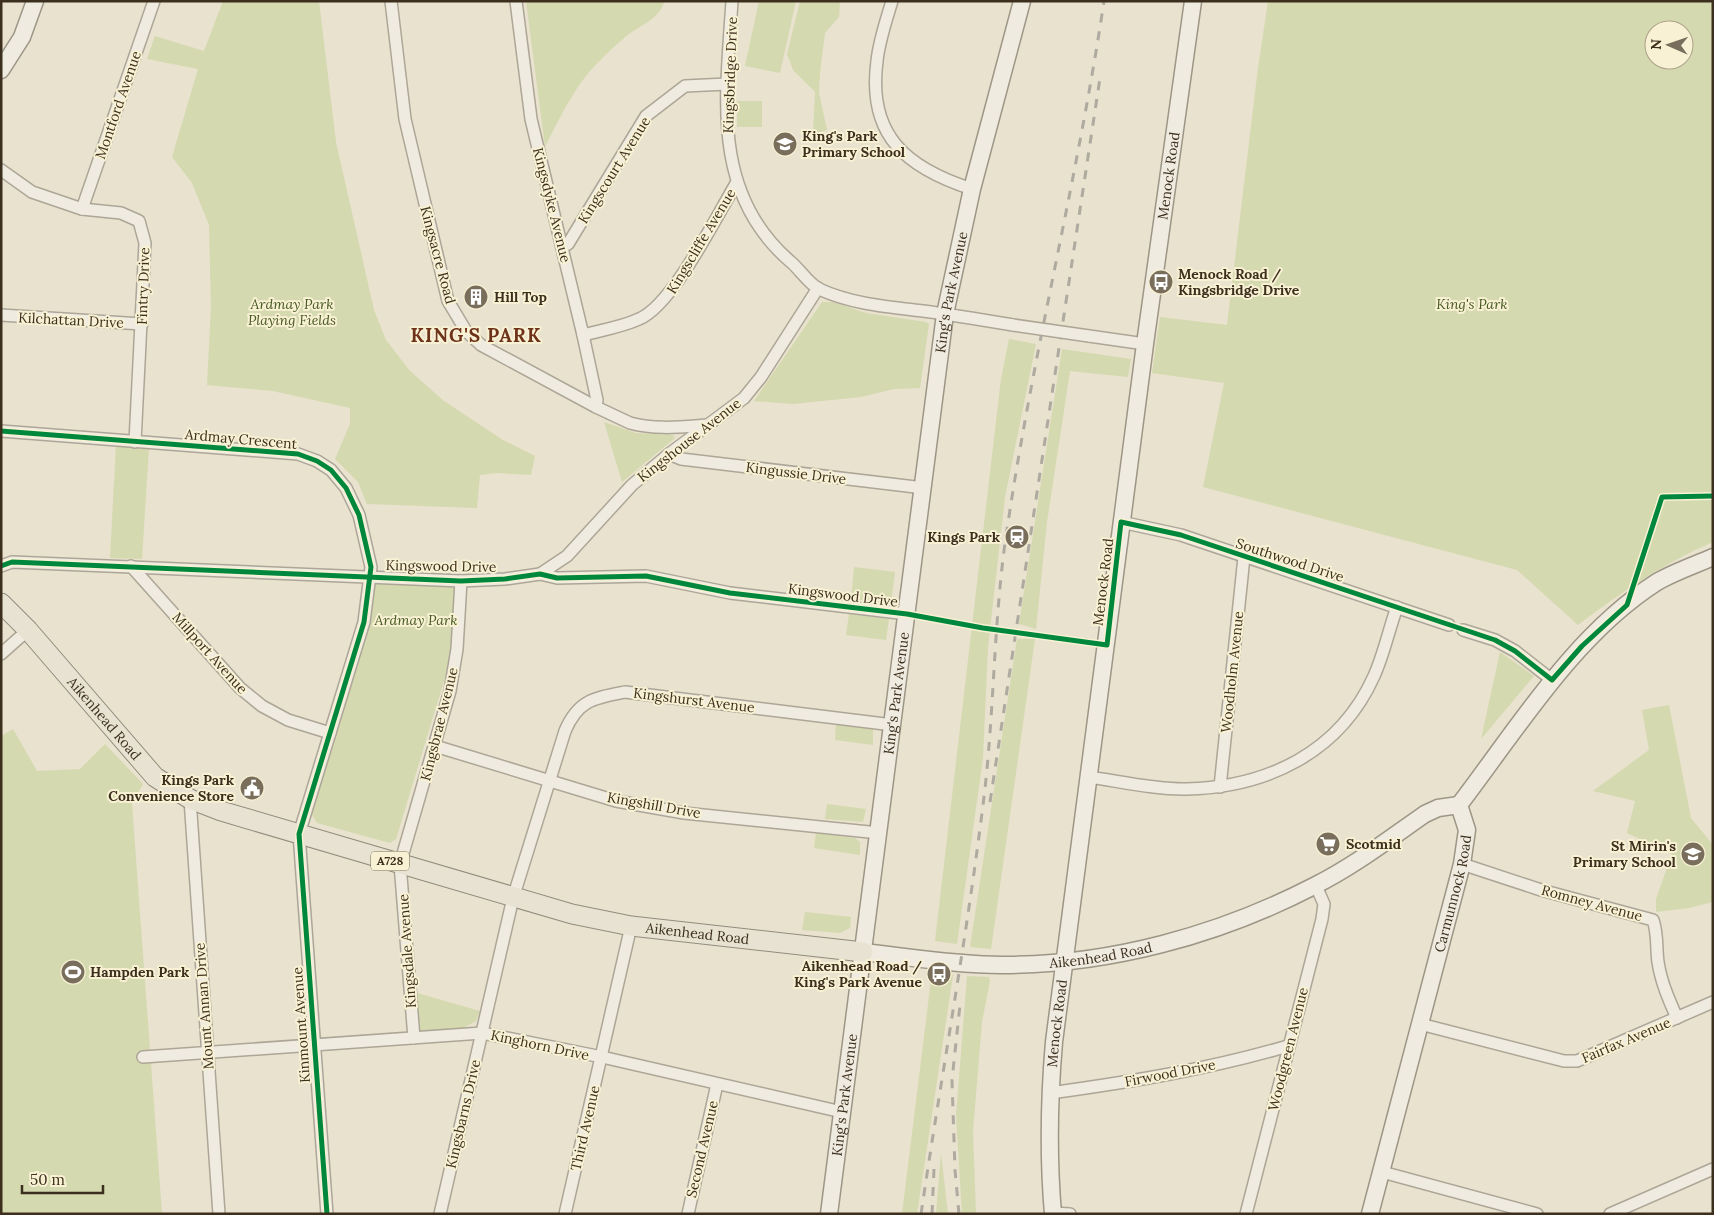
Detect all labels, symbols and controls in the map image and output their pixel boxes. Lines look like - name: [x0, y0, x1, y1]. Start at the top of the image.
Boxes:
- street label: Kingsbridge Drive: [719, 16, 741, 134]
- north arrow: [1644, 20, 1694, 70]
- text: N: [1647, 39, 1665, 50]
- street label: Montford Avenue: [91, 48, 145, 161]
- street label: Kingscourt Avenue: [574, 113, 654, 227]
- place label: King's Park Primary School: [802, 127, 906, 161]
- school or university icon: King's Park Primary School: [772, 131, 798, 157]
- street label: Menock Road: [1154, 131, 1184, 221]
- street label: Kingsdyke Avenue: [529, 146, 575, 265]
- street label: Kingscliffe Avenue: [662, 185, 740, 297]
- street label: Kingsacre Road: [416, 204, 460, 306]
- street label: King's Park Avenue: [931, 229, 972, 354]
- street label: Fintry Drive: [133, 246, 153, 325]
- place label: Menock Road / Kingsbridge Drive: [1178, 265, 1300, 299]
- bus stop icon: Menock Road / Kingsbridge Drive: [1148, 269, 1174, 295]
- building icon: Hill Top: [463, 284, 489, 310]
- place label: Hill Top: [494, 288, 547, 306]
- park label: Ardmay Park Playing Fields: [248, 295, 336, 329]
- park label: King's Park: [1436, 295, 1508, 313]
- street label: Kilchattan Drive: [18, 308, 125, 332]
- district label: KING'S PARK: [411, 323, 541, 347]
- street label: Kingshouse Avenue: [634, 394, 745, 486]
- street label: Ardmay Crescent: [183, 425, 298, 453]
- street label: Kingussie Drive: [745, 458, 848, 488]
- station icon: Kings Park: [1004, 524, 1030, 550]
- place label: Kings Park: [927, 528, 1001, 546]
- street label: Southwood Drive: [1234, 534, 1347, 586]
- street label: Menock Road: [1089, 537, 1117, 627]
- street label: Kingswood Drive: [385, 556, 497, 576]
- street label: Kingswood Drive: [787, 579, 899, 611]
- street label: Millport Avenue: [169, 608, 252, 698]
- street label: Woodholm Avenue: [1217, 610, 1247, 734]
- park label: Ardmay Park: [374, 611, 457, 629]
- street label: King's Park Avenue: [879, 631, 913, 756]
- street label: Kingsbrae Avenue: [416, 665, 462, 783]
- street label: Aikenhead Road: [63, 672, 145, 764]
- street label: Kingshurst Avenue: [632, 684, 756, 716]
- place label: Kings Park Convenience Store: [108, 771, 235, 805]
- public building icon: Kings Park Convenience Store: [239, 775, 265, 801]
- street label: Kingshill Drive: [606, 788, 703, 822]
- supermarket icon: Scotmid: [1315, 831, 1341, 857]
- street label: Carmunnock Road: [1430, 834, 1475, 954]
- place label: Scotmid: [1346, 835, 1401, 853]
- place label: St Mirin's Primary School: [1573, 837, 1677, 871]
- school or university icon: St Mirin's Primary School: [1680, 841, 1706, 867]
- road number: A728: [371, 851, 409, 870]
- street label: Romney Avenue: [1539, 881, 1645, 925]
- street label: Kingsdale Avenue: [394, 893, 420, 1009]
- street label: Aikenhead Road: [644, 919, 750, 948]
- street label: Aikenhead Road: [1048, 938, 1154, 972]
- street label: Mount Annan Drive: [191, 942, 217, 1070]
- place label: Aikenhead Road / King's Park Avenue: [794, 957, 922, 991]
- sports icon: Hampden Park: [60, 959, 86, 985]
- bus stop icon: Aikenhead Road / King's Park Avenue: [926, 961, 952, 987]
- place label: Hampden Park: [90, 963, 190, 981]
- street label: Kinmount Avenue: [288, 966, 314, 1084]
- street label: Menock Road: [1043, 978, 1071, 1068]
- street label: Woodgreen Avenue: [1264, 985, 1312, 1113]
- street label: Fairfax Avenue: [1579, 1013, 1674, 1067]
- street label: Kinghorn Drive: [489, 1026, 591, 1064]
- street label: King's Park Avenue: [828, 1032, 861, 1157]
- street label: Firwood Drive: [1123, 1055, 1217, 1091]
- street label: Kingsbarns Drive: [442, 1057, 484, 1170]
- street label: Third Avenue: [566, 1083, 604, 1172]
- street label: Second Avenue: [682, 1098, 722, 1199]
- scale bar: [22, 1162, 104, 1194]
- text: 50 m: [30, 1170, 65, 1189]

